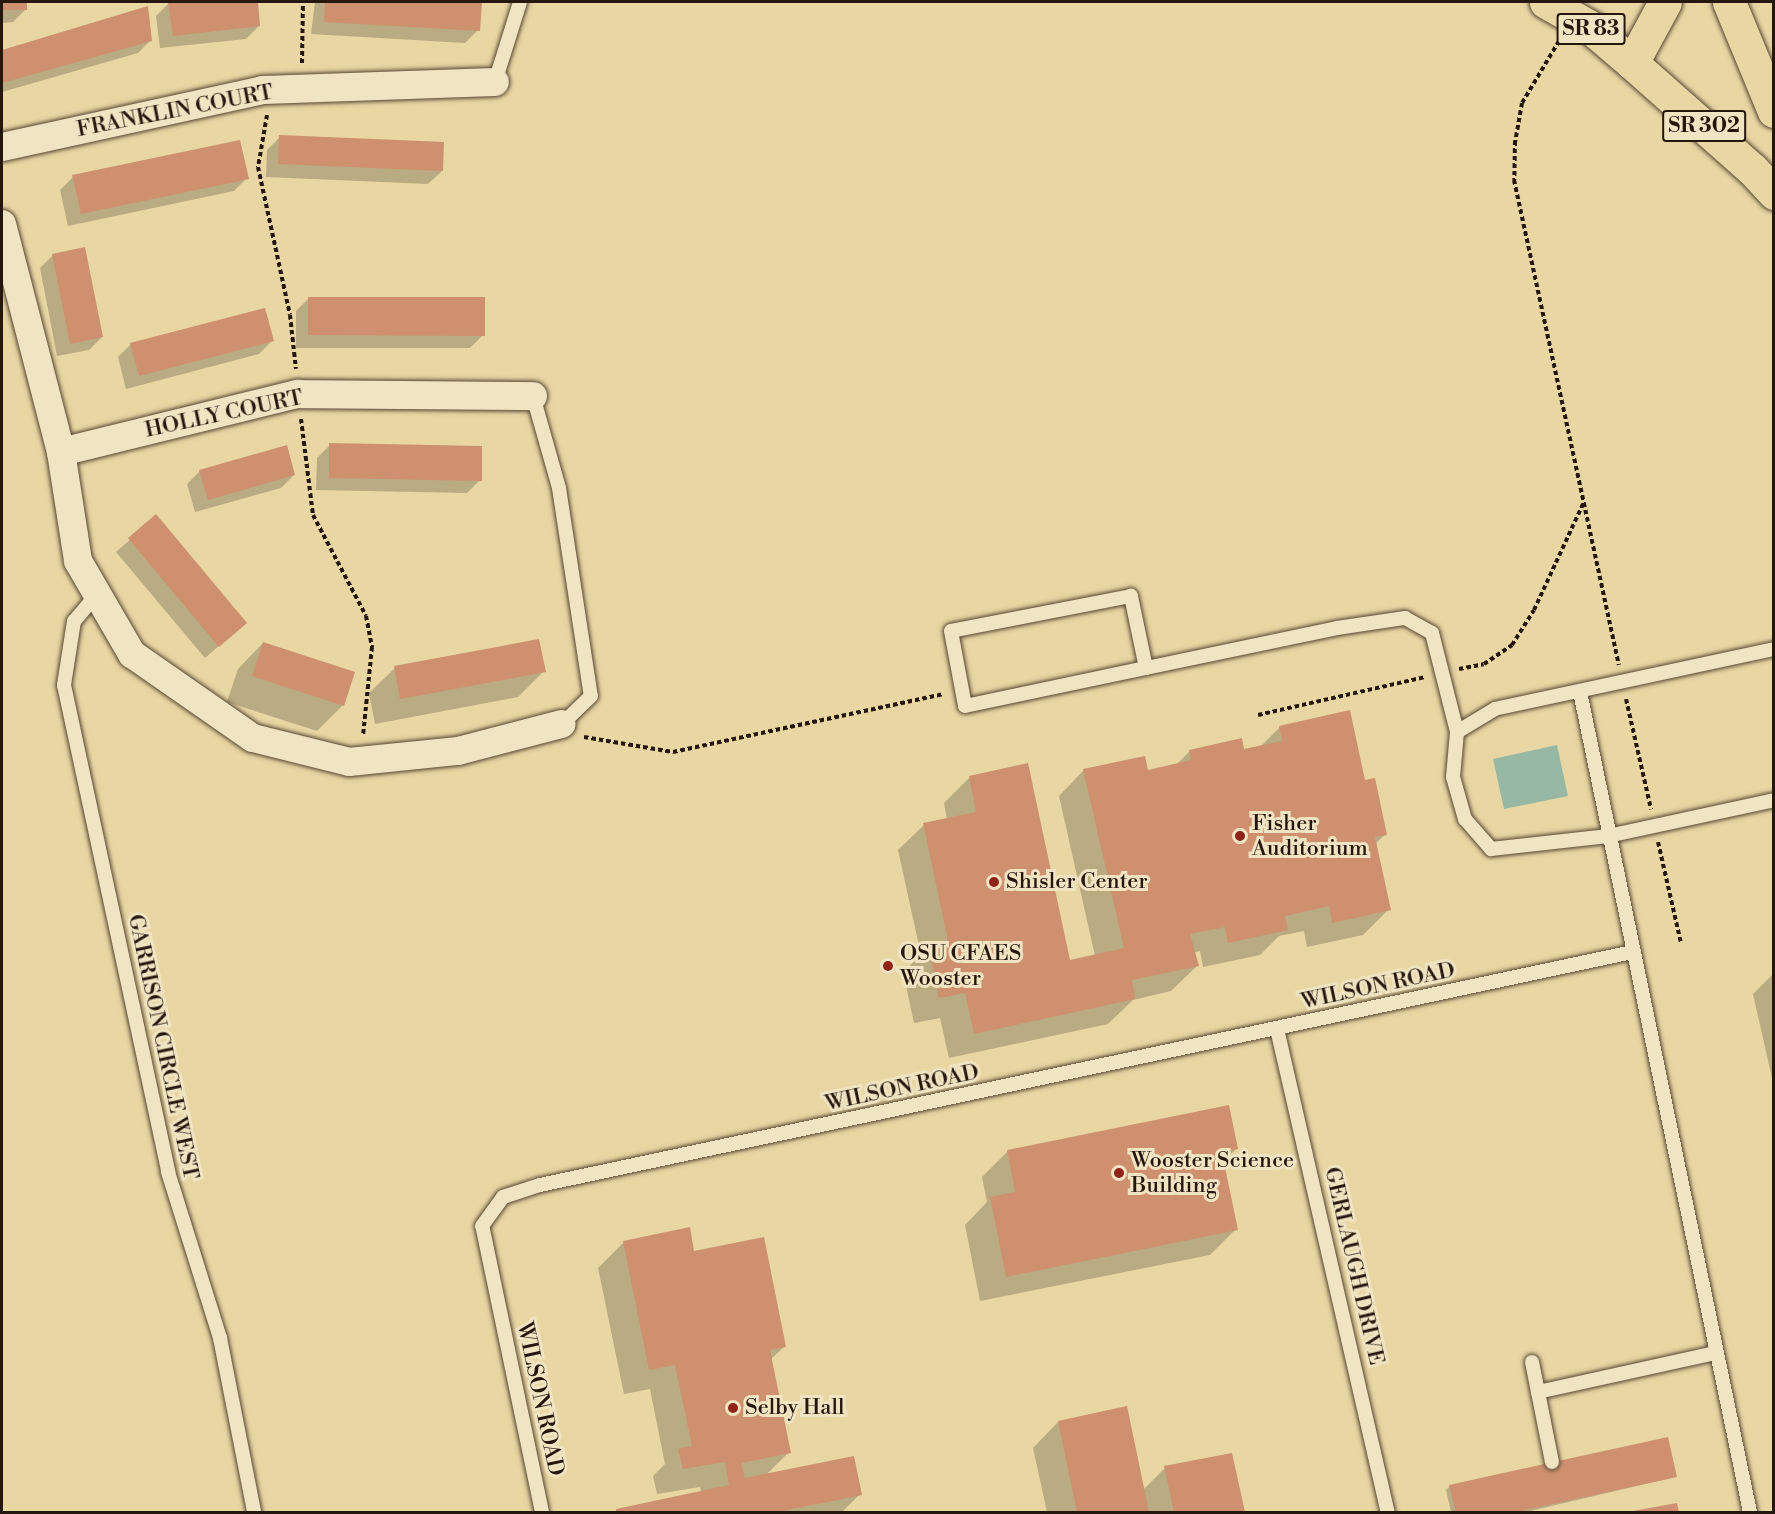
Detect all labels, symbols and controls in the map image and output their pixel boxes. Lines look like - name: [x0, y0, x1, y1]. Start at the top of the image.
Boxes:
- road number: SR 83: [1556, 11, 1626, 47]
- street label: FRANKLIN COURT: [74, 79, 276, 143]
- road number: SR 302: [1662, 108, 1746, 144]
- street label: HOLLY COURT: [142, 384, 306, 444]
- place label: Fisher Auditorium: [1252, 810, 1368, 861]
- marker: Fisher Auditorium: [1233, 829, 1247, 843]
- place label: Shisler Center: [1006, 869, 1148, 895]
- marker: Shisler Center: [987, 875, 1001, 889]
- street label: GARRISON CIRCLE WEST: [122, 912, 204, 1182]
- place label: OSU CFAES Wooster: [900, 940, 1021, 992]
- street label: WILSON ROAD: [1299, 957, 1457, 1015]
- marker: OSU CFAES Wooster: [881, 959, 895, 973]
- street label: WILSON ROAD: [823, 1059, 981, 1117]
- place label: Wooster Science Building: [1131, 1147, 1294, 1198]
- street label: GERLAUGH DRIVE: [1318, 1165, 1390, 1367]
- marker: Wooster Science Building: [1112, 1166, 1126, 1180]
- street label: WILSON ROAD: [511, 1320, 569, 1478]
- place label: Selby Hall: [745, 1395, 845, 1421]
- marker: Selby Hall: [726, 1401, 740, 1415]

